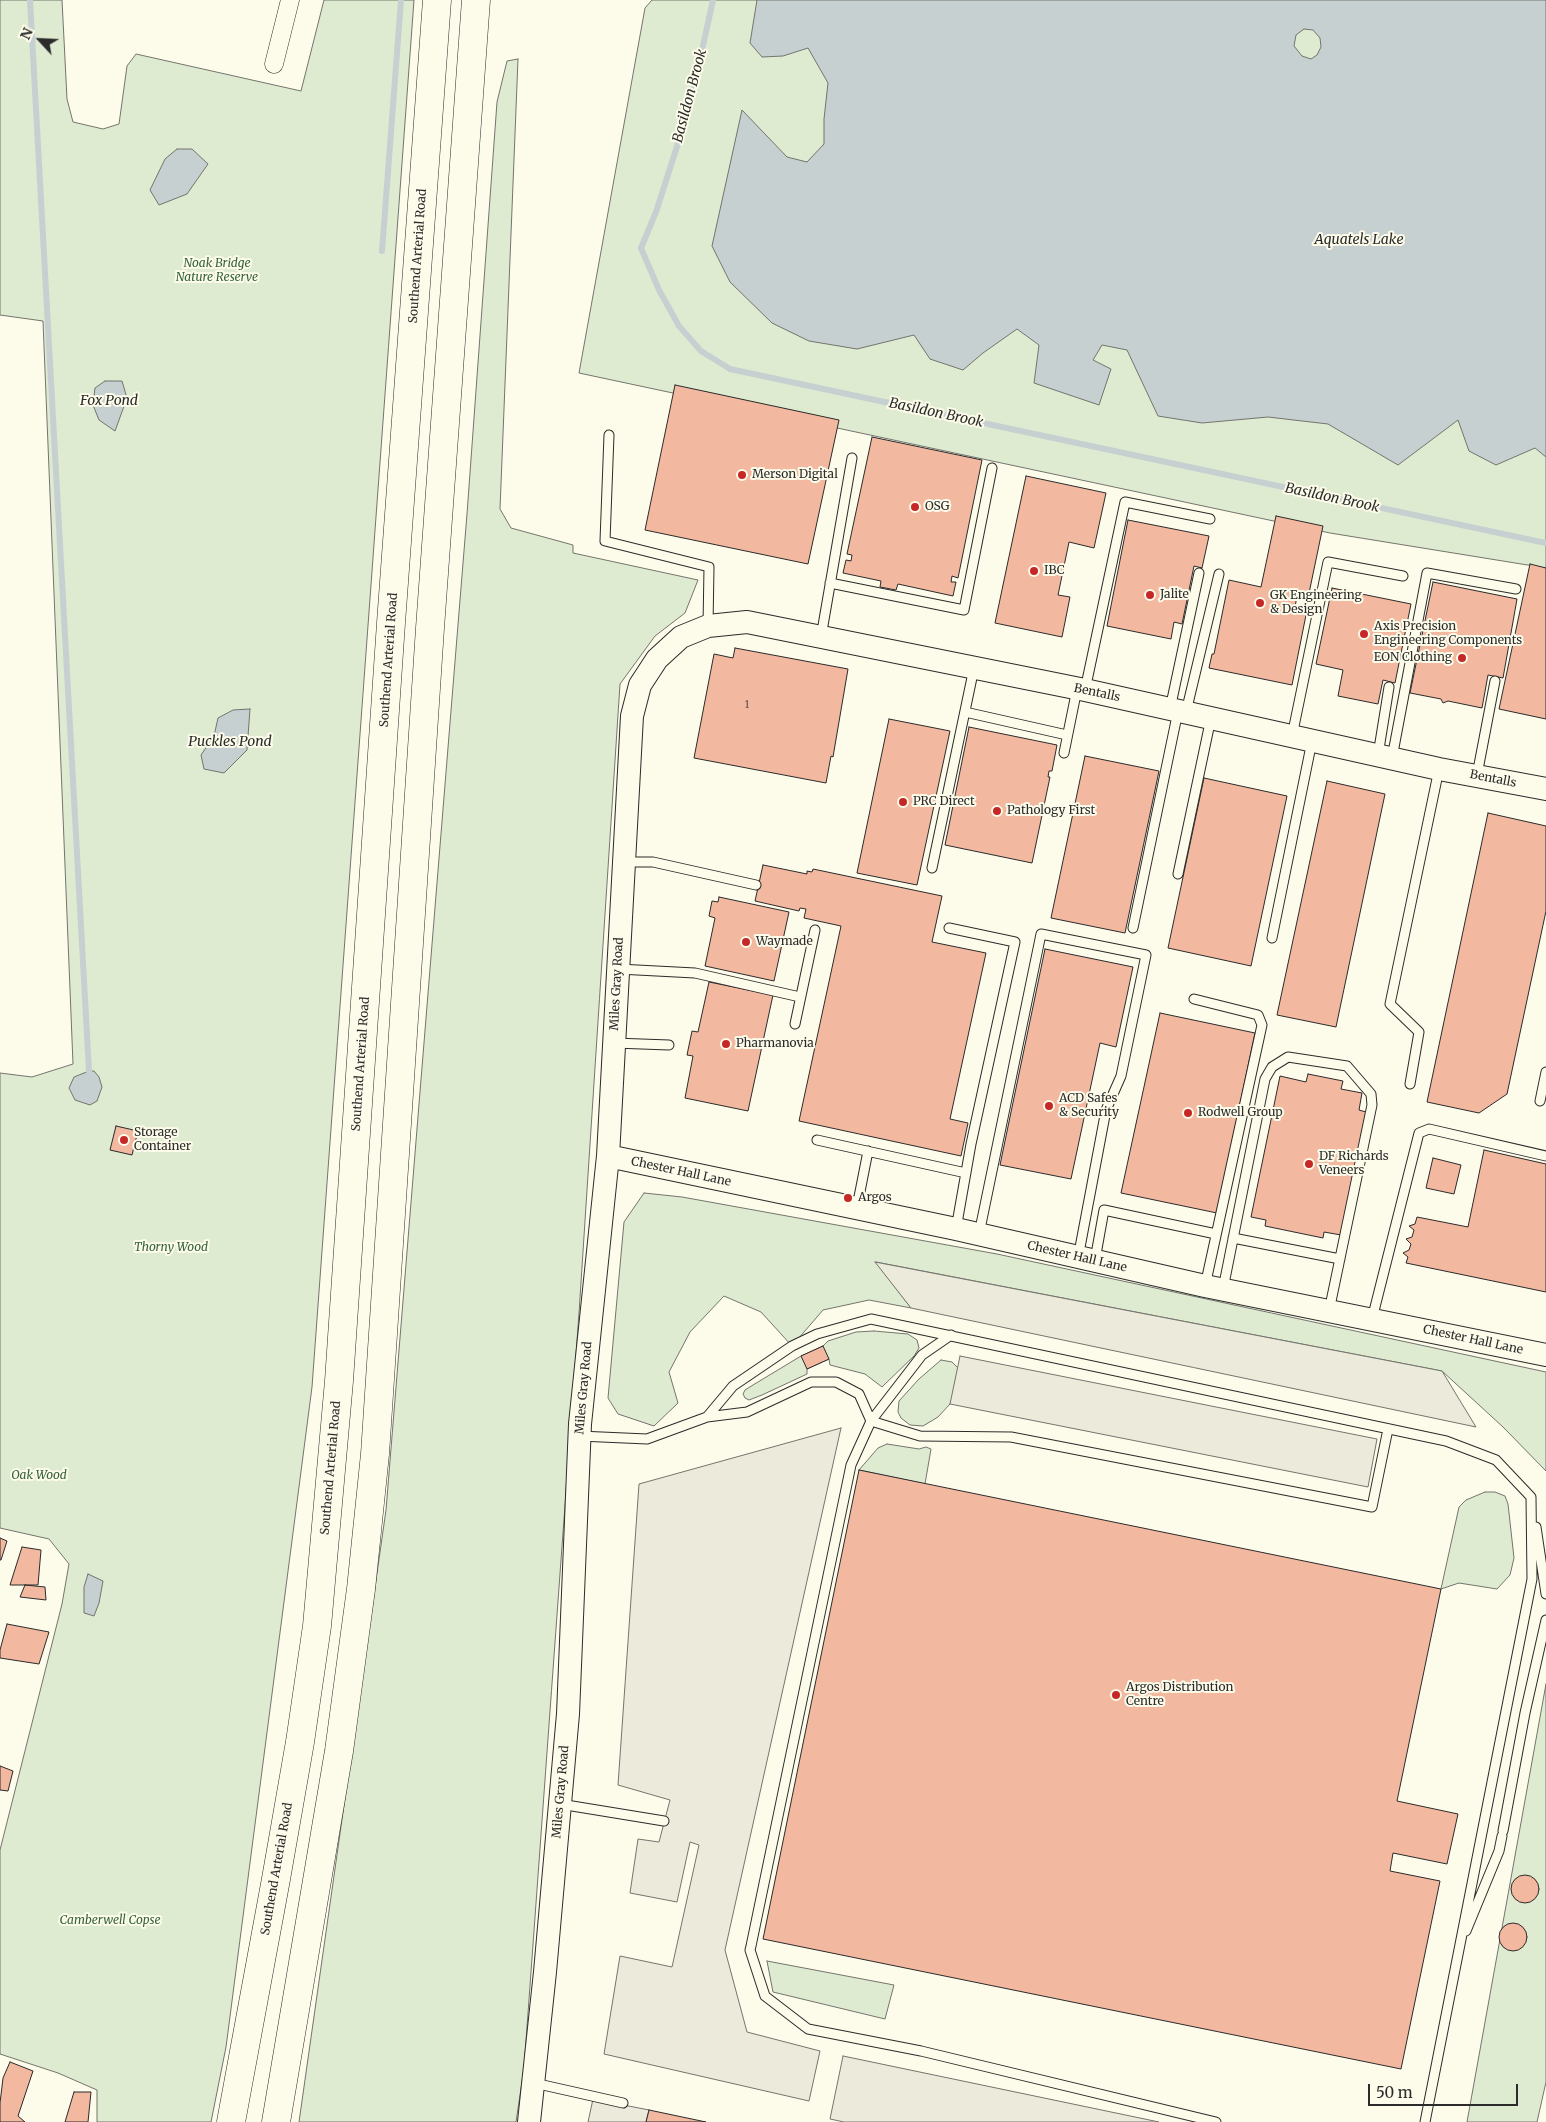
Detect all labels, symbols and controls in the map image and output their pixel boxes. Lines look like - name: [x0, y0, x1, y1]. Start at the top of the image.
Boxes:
- north arrow: [15, 15, 65, 65]
- text: N: [16, 25, 37, 42]
- water label: Basildon Brook: [669, 47, 711, 145]
- street label: Southend Arterial Road: [406, 188, 430, 324]
- water label: Aquatels Lake: [1314, 232, 1404, 248]
- park label: Noak Bridge Nature Reserve: [176, 257, 258, 285]
- water label: Fox Pond: [80, 393, 138, 409]
- water label: Basildon Brook: [887, 395, 985, 431]
- place label: Merson Digital: [752, 468, 838, 482]
- marker: Merson Digital: [736, 469, 748, 481]
- water label: Basildon Brook: [1283, 480, 1381, 516]
- place label: OSG: [925, 500, 949, 514]
- marker: OSG: [909, 501, 921, 513]
- place label: IBC: [1044, 564, 1065, 578]
- marker: IBC: [1028, 565, 1040, 577]
- place label: Jalite: [1160, 588, 1189, 602]
- marker: Jalite: [1144, 589, 1156, 601]
- place label: GK Engineering & Design: [1270, 589, 1362, 617]
- street label: Southend Arterial Road: [377, 592, 401, 728]
- marker: GK Engineering & Design: [1254, 597, 1266, 609]
- place label: Axis Precision Engineering Components: [1374, 620, 1522, 648]
- marker: Axis Precision Engineering Components: [1358, 628, 1370, 640]
- place label: EON Clothing: [1374, 651, 1452, 665]
- marker: EON Clothing: [1456, 652, 1468, 664]
- street label: Bentalls: [1073, 681, 1121, 705]
- house number: 1: [745, 699, 749, 711]
- water label: Puckles Pond: [188, 734, 272, 750]
- street label: Bentalls: [1469, 767, 1517, 791]
- place label: PRC Direct: [913, 795, 975, 809]
- marker: PRC Direct: [897, 796, 909, 808]
- place label: Pathology First: [1007, 804, 1095, 818]
- marker: Pathology First: [991, 805, 1003, 817]
- place label: Waymade: [756, 935, 813, 949]
- marker: Waymade: [740, 936, 752, 948]
- street label: Miles Gray Road: [607, 937, 627, 1031]
- street label: Southend Arterial Road: [349, 996, 373, 1132]
- place label: Pharmanovia: [736, 1037, 814, 1051]
- marker: Pharmanovia: [720, 1038, 732, 1050]
- place label: ACD Safes & Security: [1059, 1092, 1119, 1120]
- marker: ACD Safes & Security: [1043, 1100, 1055, 1112]
- place label: Rodwell Group: [1198, 1106, 1283, 1120]
- marker: Rodwell Group: [1182, 1107, 1194, 1119]
- place label: Storage Container: [134, 1126, 191, 1154]
- marker: Storage Container: [118, 1134, 130, 1146]
- place label: DF Richards Veneers: [1319, 1150, 1389, 1178]
- street label: Chester Hall Lane: [630, 1154, 732, 1190]
- marker: DF Richards Veneers: [1303, 1158, 1315, 1170]
- place label: Argos: [858, 1191, 892, 1205]
- marker: Argos: [842, 1192, 854, 1204]
- street label: Chester Hall Lane: [1026, 1239, 1128, 1275]
- park label: Thorny Wood: [134, 1241, 208, 1255]
- street label: Chester Hall Lane: [1422, 1322, 1524, 1358]
- street label: Miles Gray Road: [573, 1341, 595, 1435]
- street label: Southend Arterial Road: [318, 1400, 344, 1536]
- park label: Oak Wood: [11, 1469, 67, 1483]
- place label: Argos Distribution Centre: [1126, 1681, 1233, 1709]
- marker: Argos Distribution Centre: [1110, 1689, 1122, 1701]
- street label: Miles Gray Road: [550, 1745, 572, 1839]
- street label: Southend Arterial Road: [258, 1801, 296, 1937]
- park label: Camberwell Copse: [59, 1914, 161, 1928]
- scale bar: [1371, 2074, 1521, 2106]
- text: 50 m: [1376, 2083, 1413, 2102]

